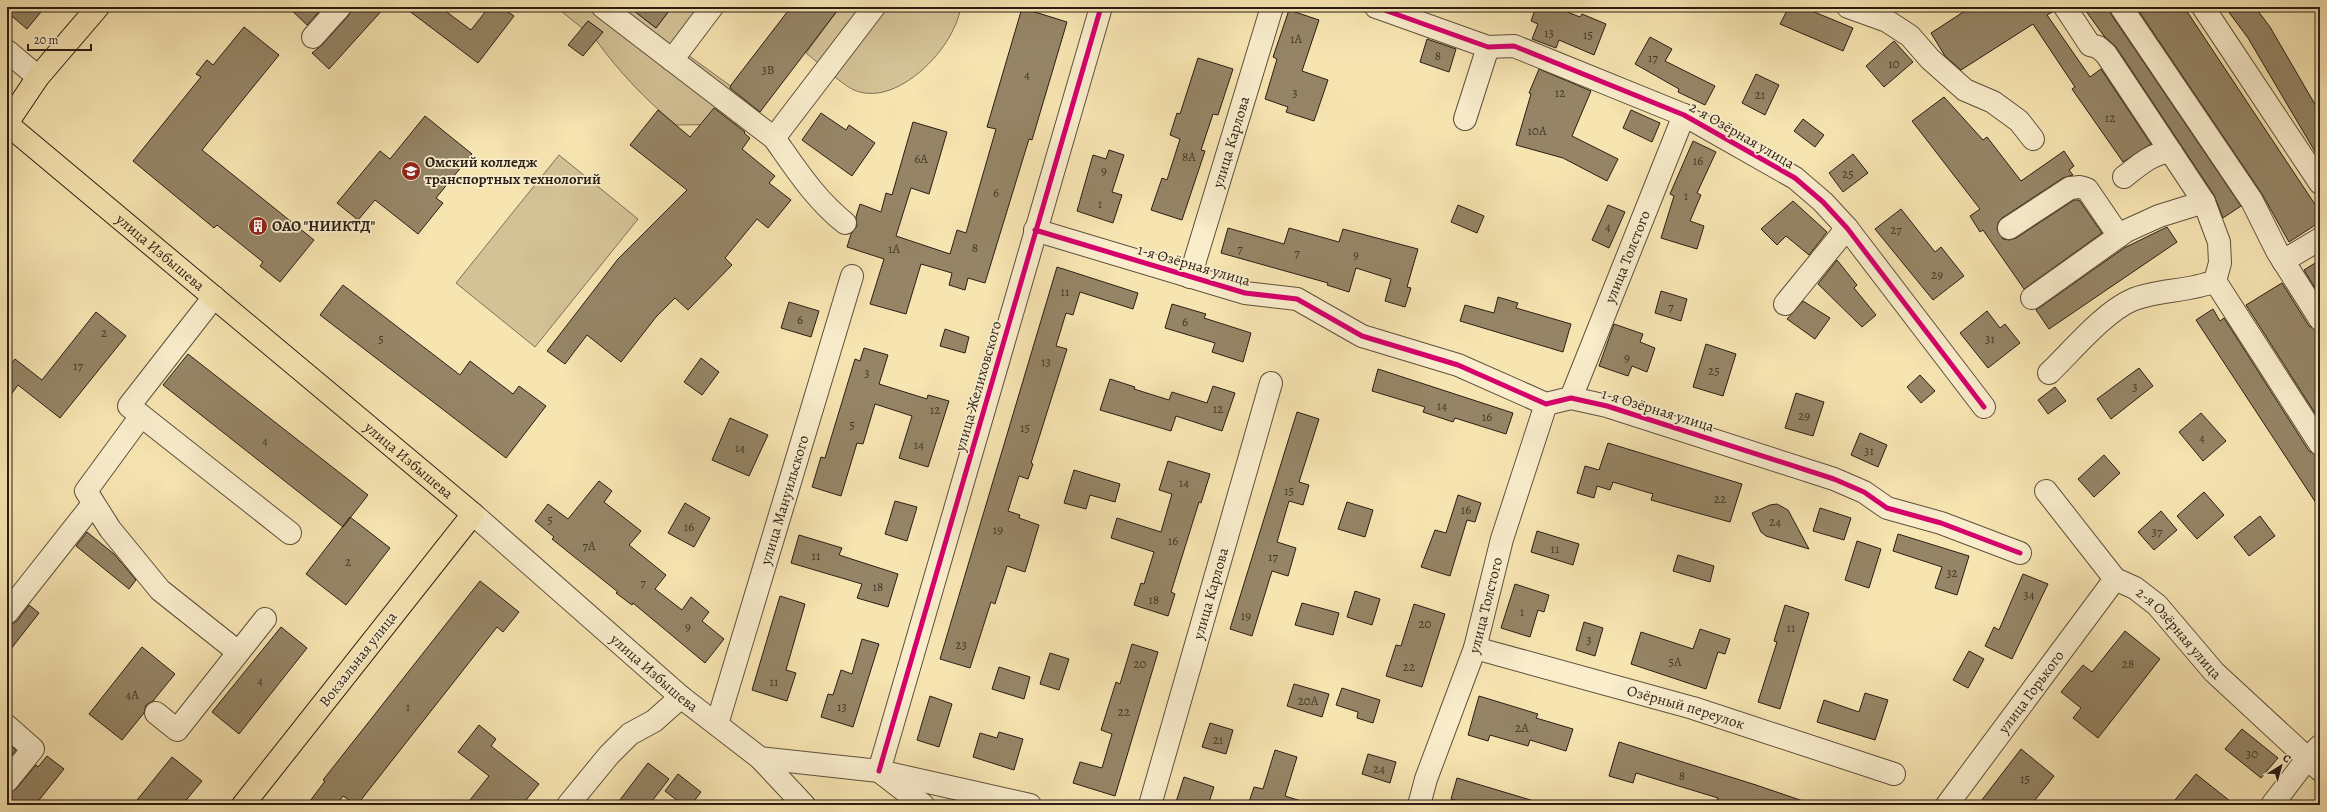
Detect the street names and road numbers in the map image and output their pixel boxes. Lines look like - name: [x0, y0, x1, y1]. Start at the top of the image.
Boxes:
- street label: улица Карлова: [1207, 94, 1254, 191]
- street label: 2-я Озёрная улица: [1686, 97, 1798, 173]
- street label: улица Толстого: [1599, 207, 1655, 307]
- street label: улица Избышева: [111, 209, 209, 295]
- street label: 1-я Озёрная улица: [1135, 239, 1253, 291]
- street label: улица Желиховского: [950, 318, 1006, 455]
- street label: 1-я Озёрная улица: [1599, 383, 1717, 437]
- street label: улица Избышева: [359, 417, 458, 503]
- street label: улица Мануильского: [755, 433, 814, 568]
- street label: улица Карлова: [1188, 545, 1233, 643]
- street label: улица Толстого: [1464, 555, 1507, 657]
- street label: 2-я Озёрная улица: [2132, 583, 2226, 684]
- street label: Вокзальная улица: [315, 607, 402, 711]
- street label: улица Избышева: [605, 629, 702, 717]
- street label: улица Горького: [1993, 646, 2069, 738]
- street label: Озёрный переулок: [1625, 680, 1747, 734]

